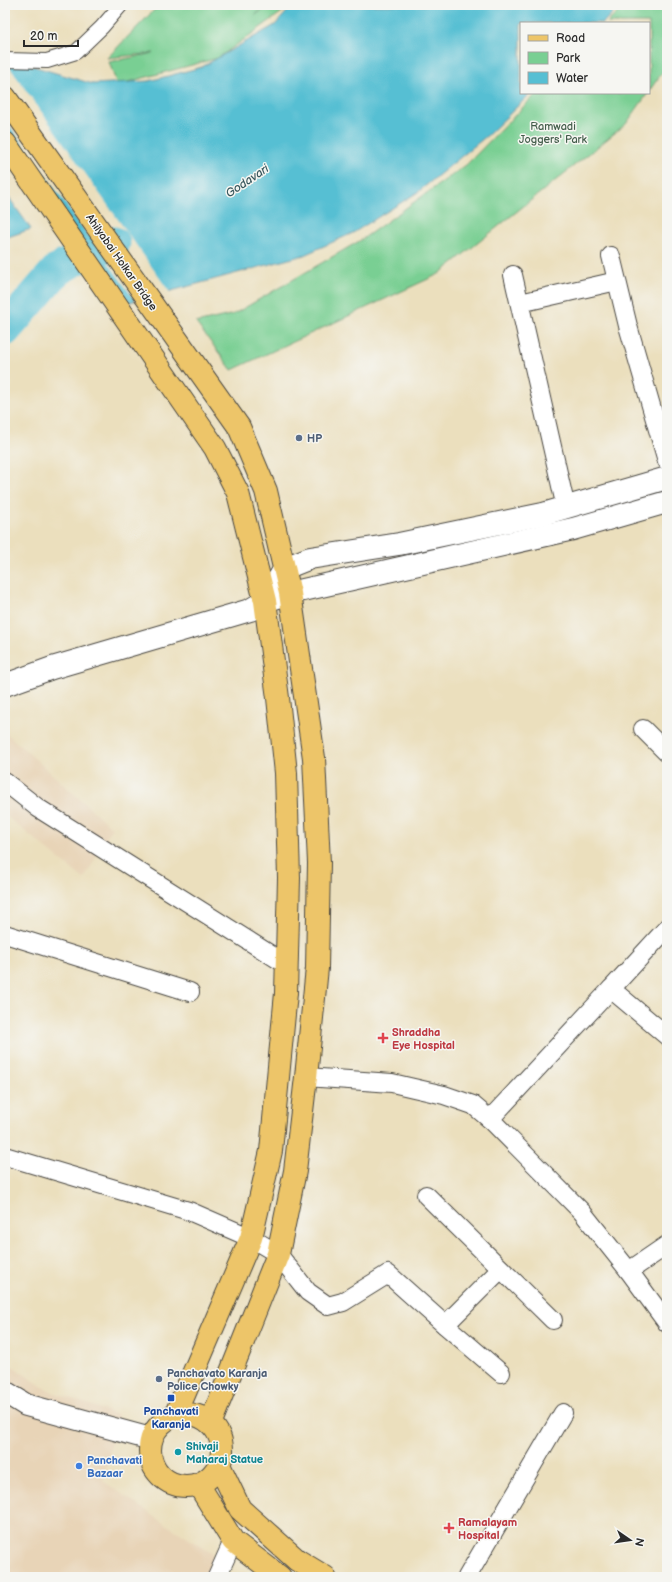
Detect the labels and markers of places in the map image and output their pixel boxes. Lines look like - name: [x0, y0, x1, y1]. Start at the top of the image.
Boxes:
- place label: HP: [307, 432, 322, 445]
- marker: HP: [294, 433, 304, 443]
- place label: Shraddha Eye Hospital: [392, 1026, 455, 1052]
- marker: Shraddha Eye Hospital: [377, 1032, 389, 1044]
- place label: Panchavato Karanja Police Chowky: [167, 1367, 267, 1393]
- marker: Panchavato Karanja Police Chowky: [154, 1374, 164, 1384]
- marker: Panchavati Karanja: [166, 1393, 176, 1403]
- place label: Panchavati Karanja: [144, 1405, 199, 1431]
- place label: Shivaji Maharaj Statue: [186, 1440, 263, 1466]
- marker: Shivaji Maharaj Statue: [173, 1447, 183, 1457]
- place label: Panchavati Bazaar: [87, 1454, 142, 1480]
- marker: Panchavati Bazaar: [74, 1461, 84, 1471]
- place label: Ramalayam Hospital: [458, 1516, 517, 1542]
- marker: Ramalayam Hospital: [443, 1522, 455, 1534]

